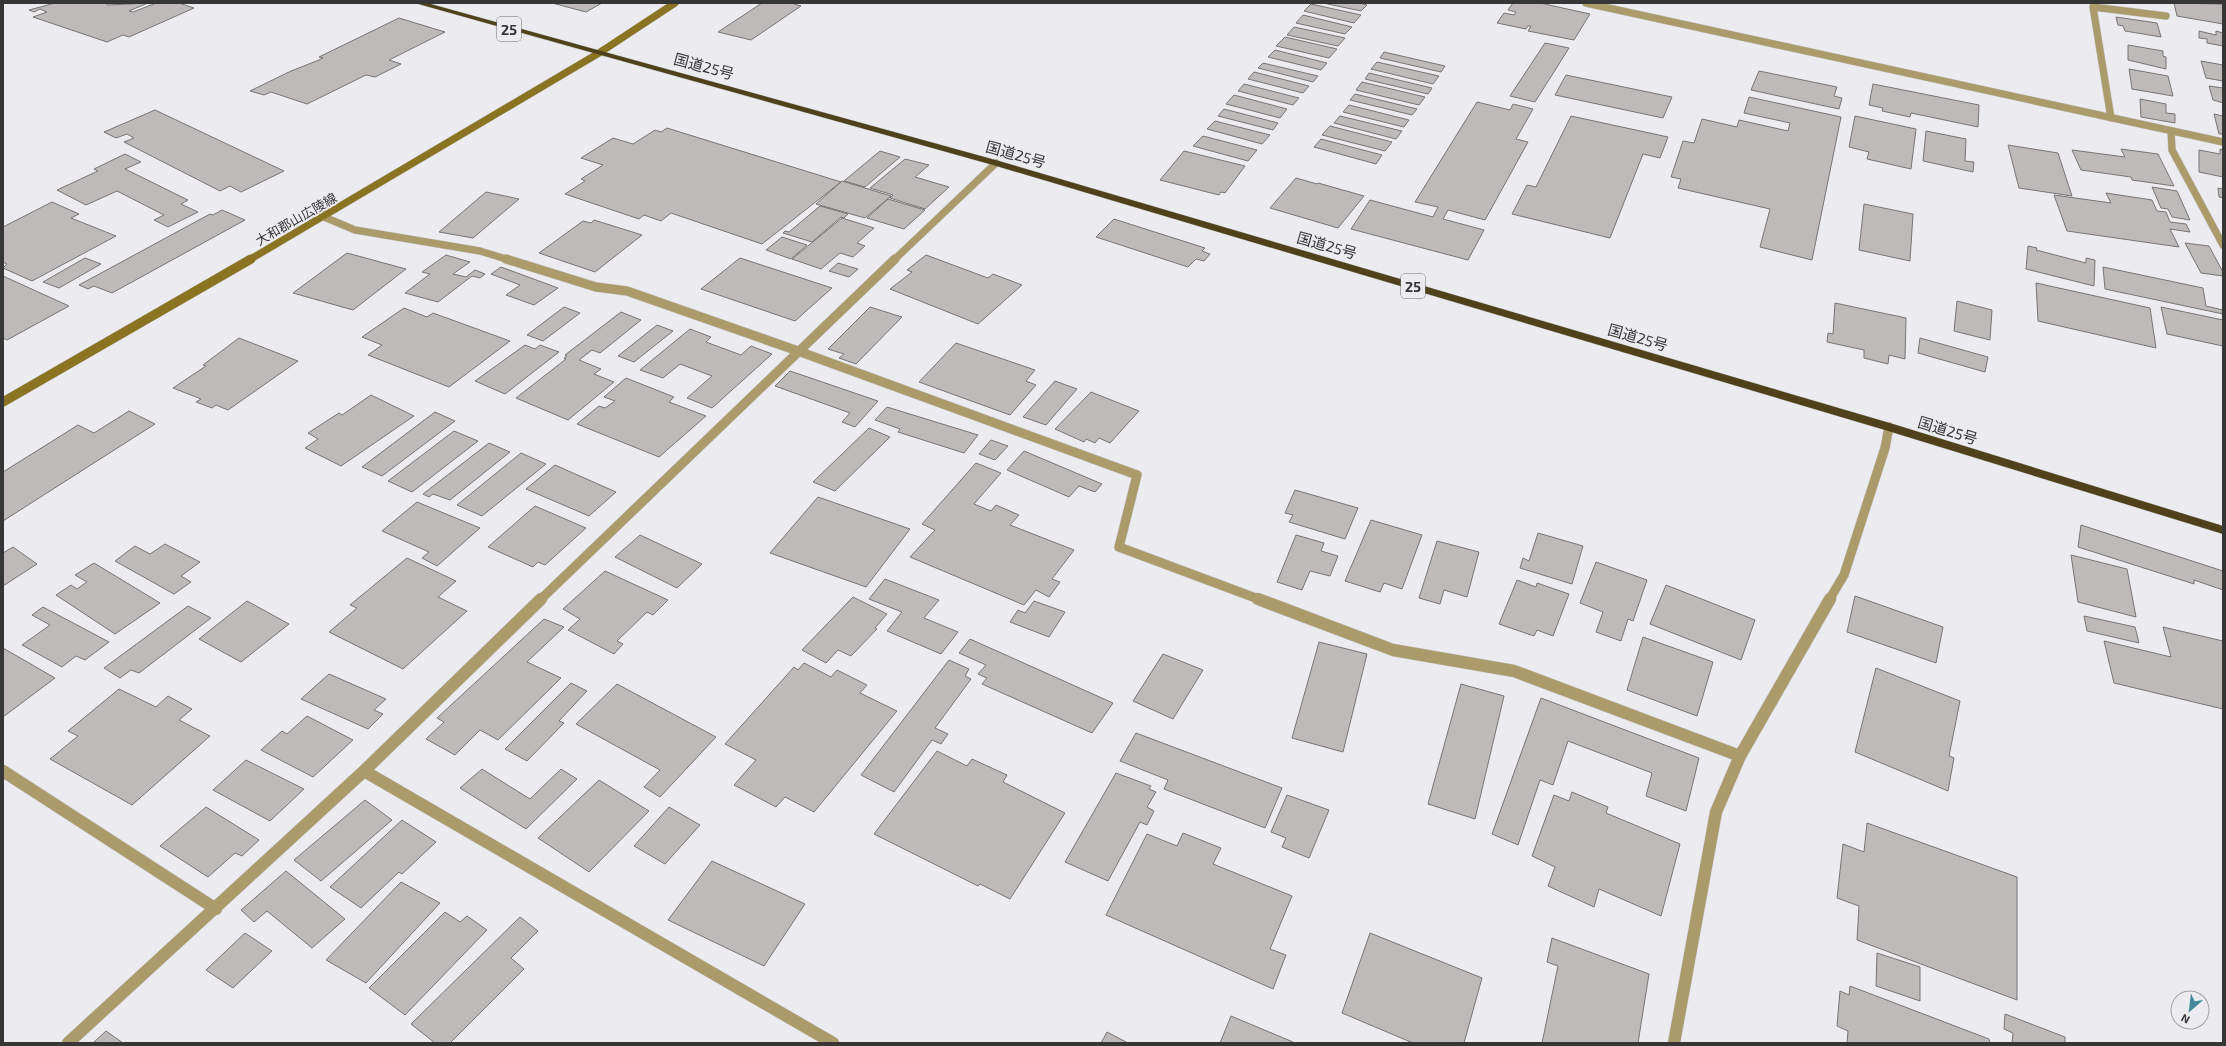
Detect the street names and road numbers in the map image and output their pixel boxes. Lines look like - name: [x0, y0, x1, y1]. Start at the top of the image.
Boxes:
- road number: 25: [497, 17, 521, 41]
- street label: 国道25号: [672, 49, 736, 83]
- street label: 国道25号: [984, 137, 1048, 171]
- street label: 大和郡山広陵線: [253, 189, 339, 249]
- street label: 国道25号: [1295, 228, 1359, 262]
- road number: 25: [1401, 274, 1425, 298]
- street label: 国道25号: [1606, 320, 1670, 354]
- street label: 国道25号: [1916, 412, 1980, 448]

